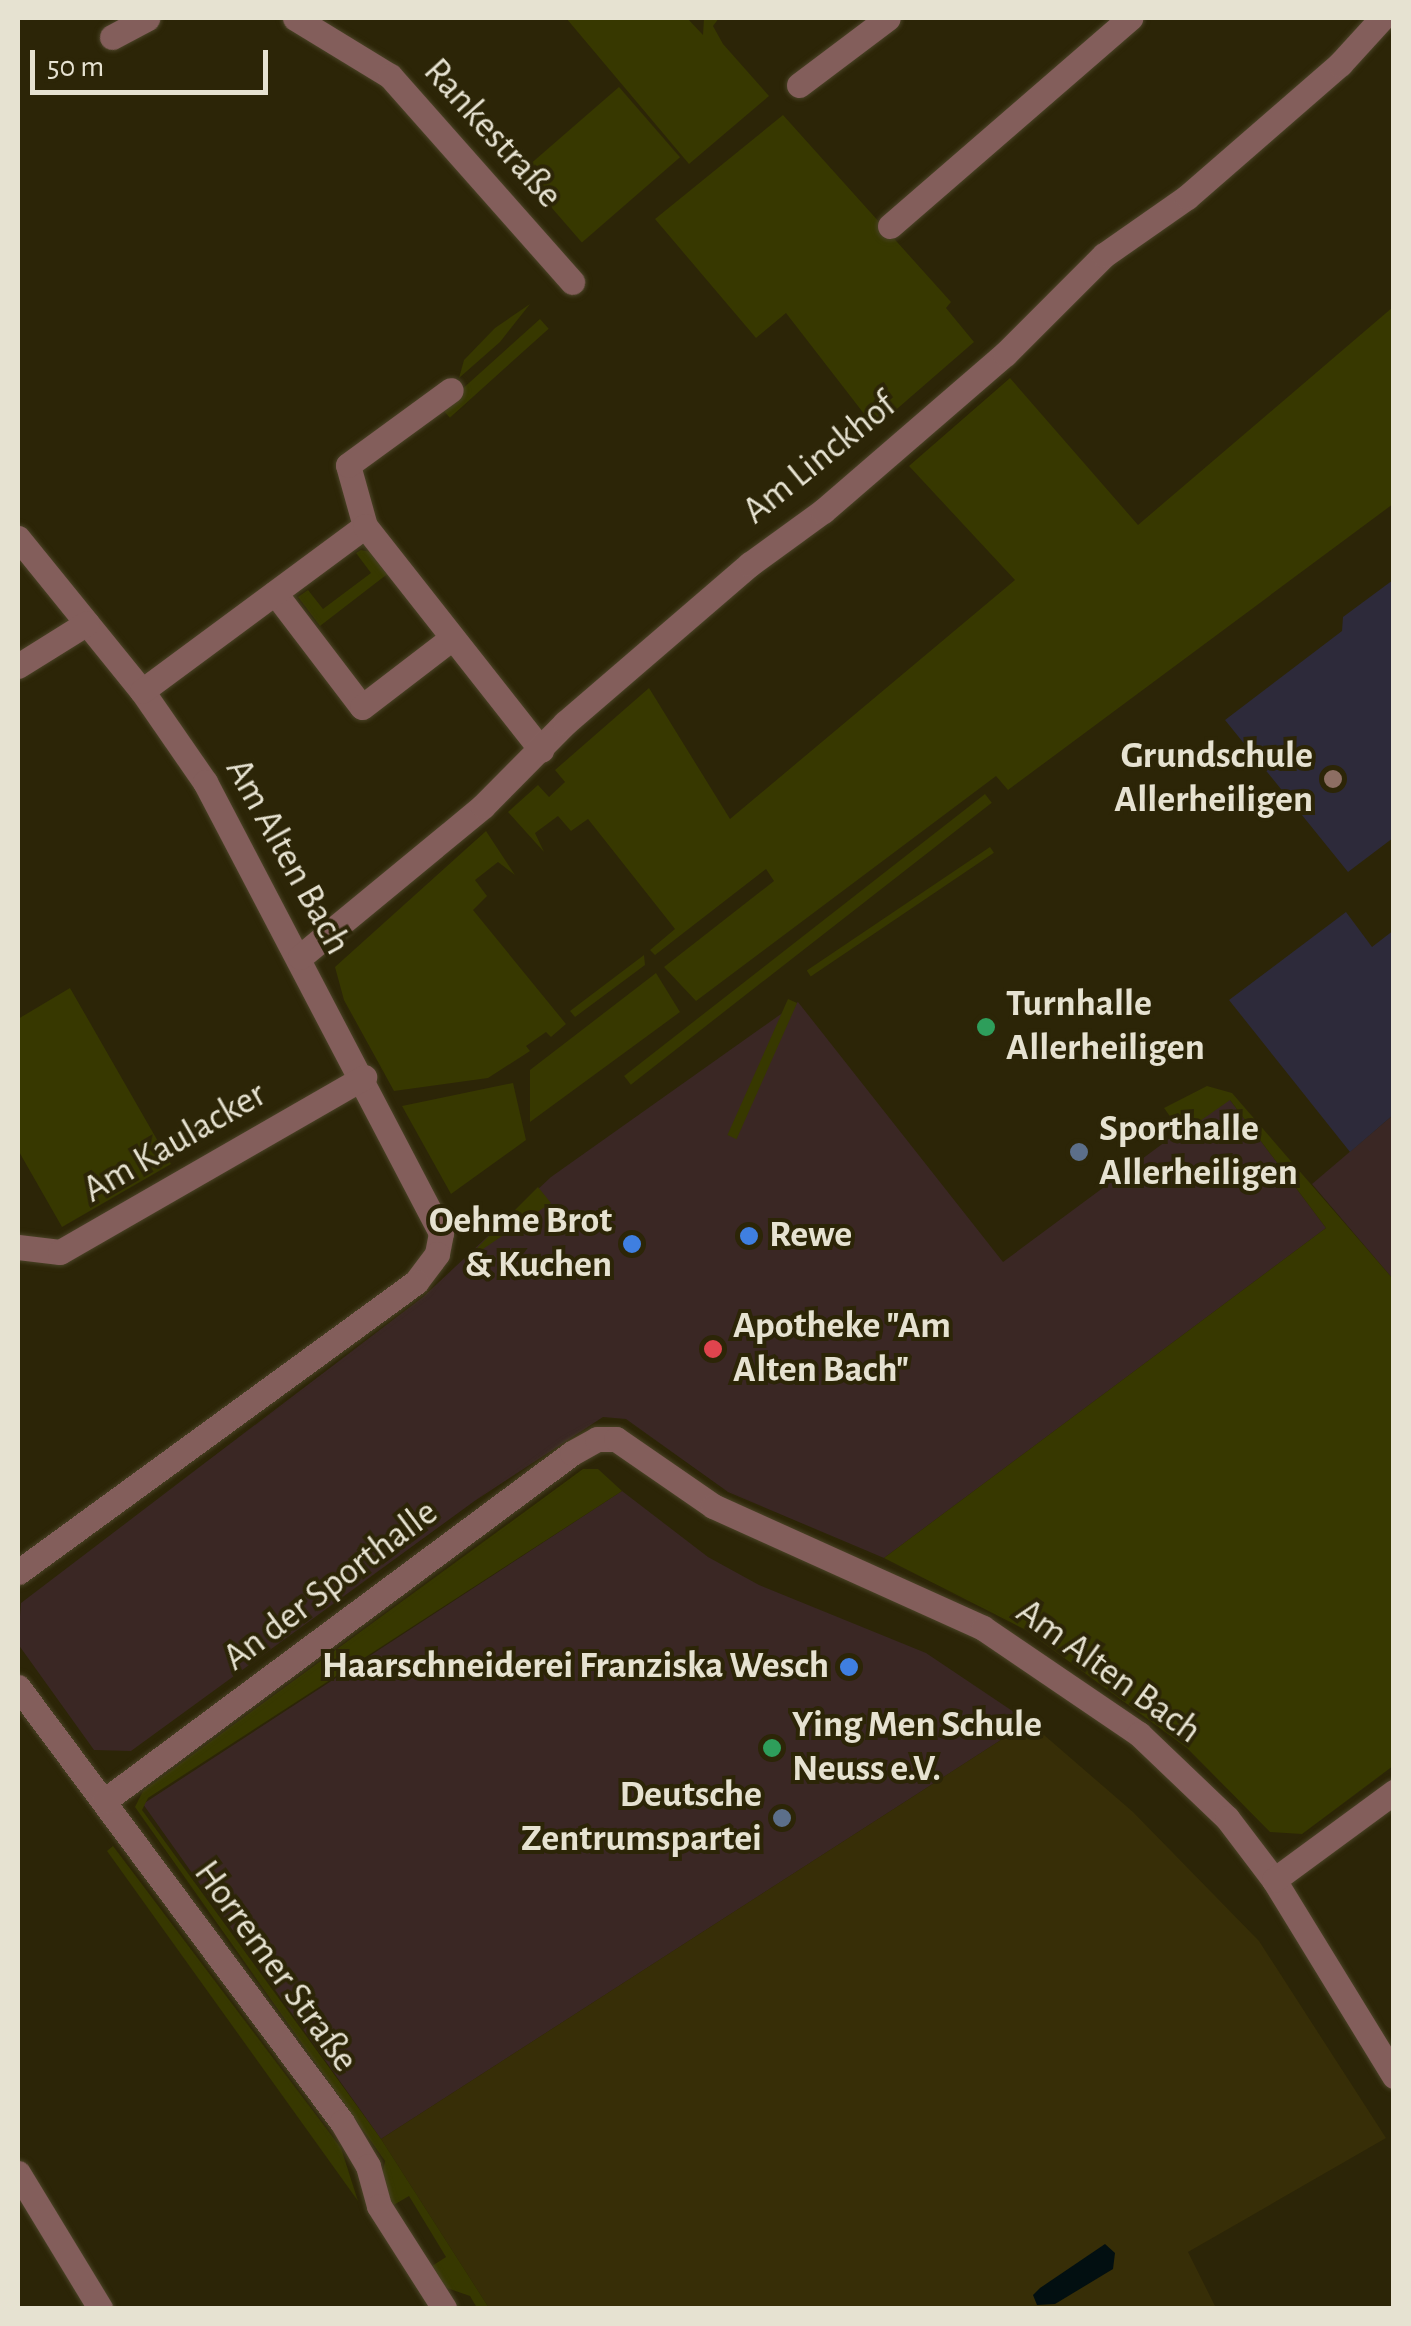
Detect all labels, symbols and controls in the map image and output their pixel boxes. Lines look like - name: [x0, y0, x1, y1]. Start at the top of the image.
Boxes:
- scale bar: [35, 30, 272, 92]
- street label: Rankestraße: [413, 50, 571, 218]
- text: 50 m: [47, 52, 104, 82]
- street label: Am Linckhof: [734, 383, 906, 535]
- place label: Grundschule Allerheiligen: [1114, 734, 1313, 824]
- street label: Am Alten Bach: [214, 751, 360, 963]
- marker: Grundschule Allerheiligen: [1322, 768, 1344, 790]
- place label: Turnhalle Allerheiligen: [1006, 982, 1205, 1072]
- marker: Turnhalle Allerheiligen: [975, 1016, 997, 1038]
- street label: Am Kaulacker: [75, 1072, 275, 1214]
- place label: Sporthalle Allerheiligen: [1099, 1107, 1298, 1196]
- marker: Sporthalle Allerheiligen: [1068, 1141, 1090, 1163]
- place label: Oehme Brot & Kuchen: [429, 1199, 612, 1288]
- place label: Rewe: [769, 1213, 852, 1259]
- marker: Rewe: [738, 1225, 760, 1247]
- marker: Oehme Brot & Kuchen: [621, 1233, 643, 1255]
- place label: Apotheke "Am Alten Bach": [733, 1304, 951, 1394]
- marker: Apotheke "Am Alten Bach": [702, 1338, 724, 1360]
- street label: An der Sporthalle: [215, 1491, 447, 1681]
- street label: Am Alten Bach: [1007, 1590, 1209, 1754]
- place label: Haarschneiderei Franziska Wesch: [322, 1644, 829, 1690]
- marker: Haarschneiderei Franziska Wesch: [838, 1656, 860, 1678]
- place label: Ying Men Schule Neuss e.V.: [792, 1703, 1042, 1792]
- marker: Ying Men Schule Neuss e.V.: [761, 1737, 783, 1759]
- place label: Deutsche Zentrumspartei: [521, 1773, 762, 1862]
- marker: Deutsche Zentrumspartei: [771, 1807, 793, 1829]
- street label: Horremer Straße: [183, 1852, 367, 2082]

